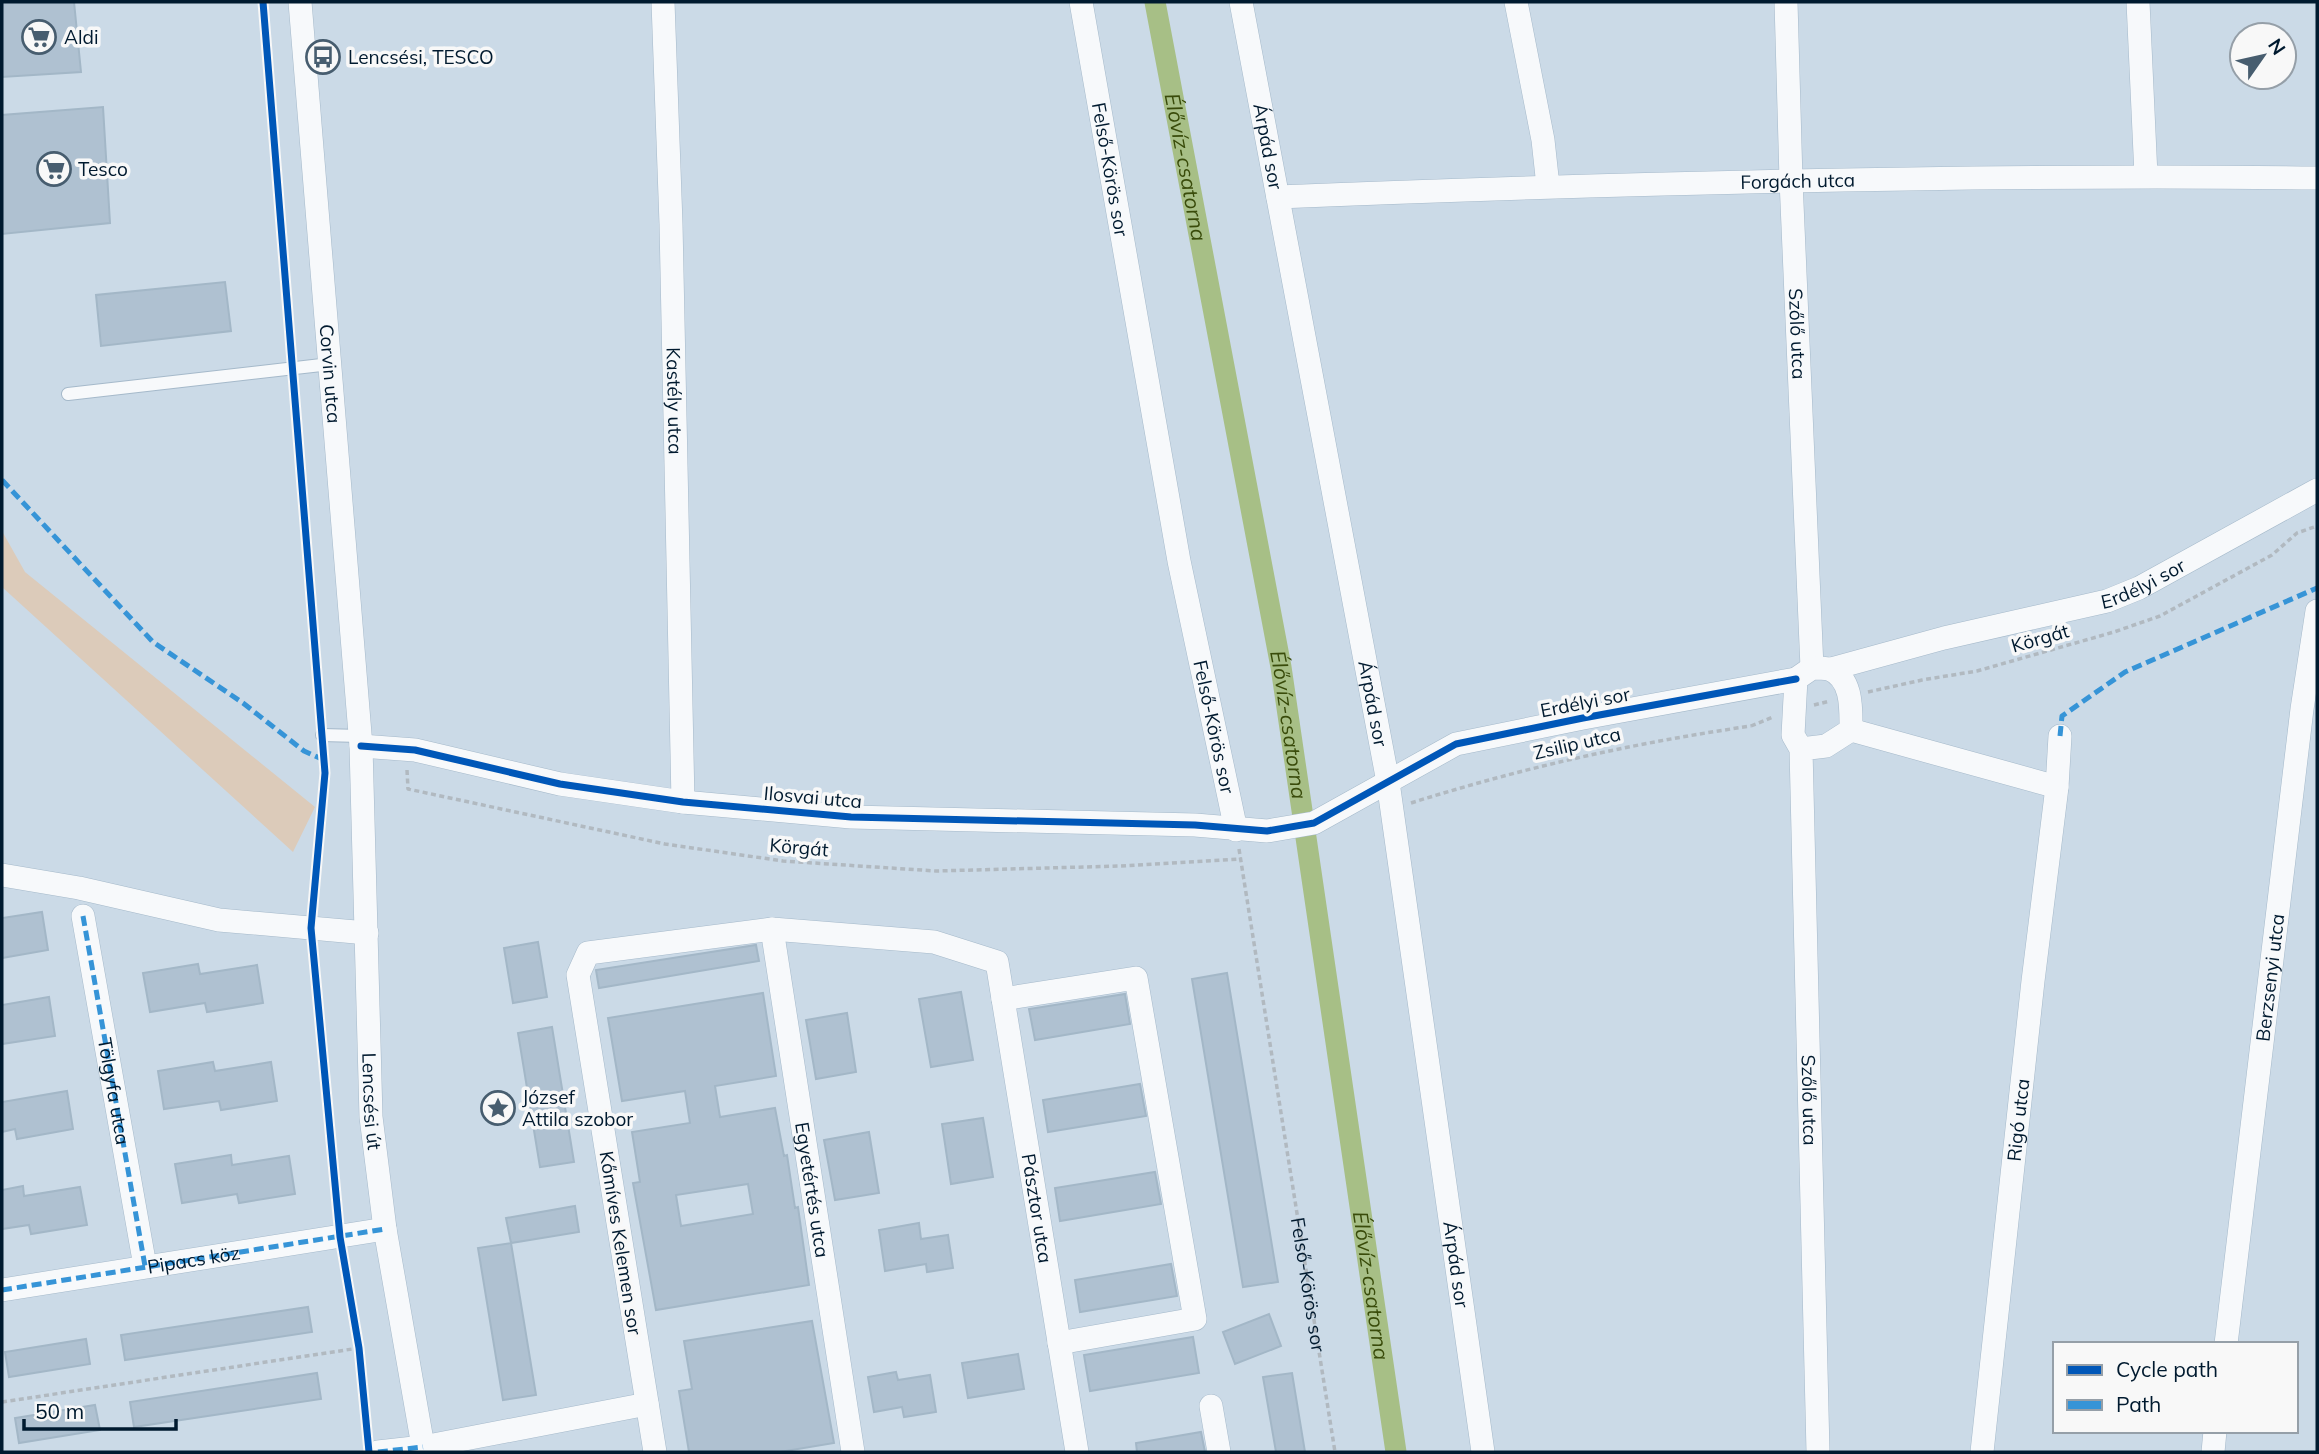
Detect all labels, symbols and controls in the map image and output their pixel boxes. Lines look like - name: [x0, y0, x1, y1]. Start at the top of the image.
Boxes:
- supermarket icon: Aldi: [20, 18, 58, 56]
- north arrow: [2228, 21, 2298, 91]
- place label: Aldi: [64, 25, 98, 49]
- text: N: [2263, 34, 2291, 59]
- bus stop icon: Lencsési, TESCO: [304, 38, 342, 76]
- place label: Lencsési, TESCO: [348, 45, 494, 69]
- water label: Élővíz-csatorna: [1160, 91, 1213, 243]
- street label: Felső-Körös sor: [1087, 100, 1134, 239]
- street label: Árpád sor: [1248, 101, 1288, 192]
- supermarket icon: Tesco: [35, 150, 73, 188]
- place label: Tesco: [78, 157, 128, 181]
- street label: Forgách utca: [1740, 168, 1855, 194]
- street label: Szőlő utca: [1784, 288, 1812, 380]
- street label: Corvin utca: [314, 323, 347, 424]
- street label: Kastély utca: [662, 347, 688, 455]
- street label: Erdélyi sor: [2099, 553, 2189, 614]
- street label: Körgát: [2008, 618, 2072, 658]
- water label: Élővíz-csatorna: [1265, 648, 1313, 801]
- street label: Felső-Körös sor: [1188, 658, 1240, 796]
- street label: Árpád sor: [1353, 659, 1393, 749]
- street label: Erdélyi sor: [1538, 682, 1632, 722]
- street label: Zsilip utca: [1531, 721, 1623, 765]
- street label: Ilosvai utca: [763, 781, 863, 813]
- street label: Körgát: [769, 832, 830, 862]
- street label: Berzsenyi utca: [2250, 912, 2289, 1043]
- street label: Tölgyfa utca: [93, 1036, 135, 1147]
- street label: Lencsési út: [357, 1052, 387, 1152]
- street label: Szőlő utca: [1796, 1054, 1823, 1146]
- street label: Rigó utca: [2002, 1077, 2034, 1163]
- place label: József Attila szobor: [522, 1085, 633, 1131]
- place icon: József Attila szobor: [479, 1089, 517, 1127]
- street label: Egyetértés utca: [790, 1120, 835, 1259]
- street label: Kőmíves Kelemen sor: [595, 1149, 647, 1337]
- street label: Pásztor utca: [1016, 1152, 1058, 1265]
- water label: Élővíz-csatorna: [1348, 1209, 1395, 1362]
- street label: Felső-Körös sor: [1286, 1216, 1331, 1354]
- street label: Árpád sor: [1438, 1220, 1474, 1309]
- street label: Pipacs köz: [145, 1240, 242, 1279]
- legend: [2053, 1342, 2298, 1433]
- text: Cycle path: [2116, 1356, 2218, 1382]
- scale bar: [24, 1388, 177, 1432]
- text: Path: [2116, 1391, 2161, 1417]
- text: 50 m: [35, 1398, 84, 1424]

